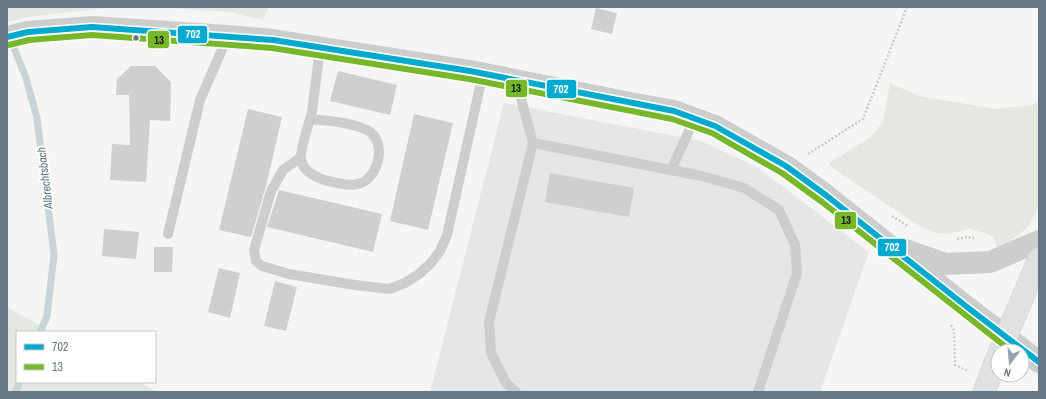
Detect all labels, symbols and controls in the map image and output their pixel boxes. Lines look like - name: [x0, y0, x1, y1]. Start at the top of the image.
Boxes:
- line badge: 702: [177, 25, 208, 44]
- text: 702: [185, 27, 201, 41]
- line badge: 13: [147, 30, 170, 49]
- unlabelled marker: [131, 33, 141, 43]
- text: 13: [154, 33, 164, 47]
- line badge: 13: [505, 79, 528, 98]
- line badge: 702: [546, 79, 577, 99]
- text: 13: [511, 81, 521, 95]
- text: 702: [553, 82, 569, 96]
- water label: Albrechtsbach: [33, 146, 57, 211]
- line badge: 13: [834, 211, 857, 230]
- text: 13: [841, 213, 851, 227]
- line badge: 702: [877, 238, 907, 257]
- text: 702: [884, 240, 900, 254]
- legend: [16, 331, 156, 383]
- text: 702: [52, 339, 68, 355]
- north arrow: [990, 343, 1030, 383]
- text: 13: [52, 359, 63, 375]
- text: N: [1002, 365, 1012, 380]

